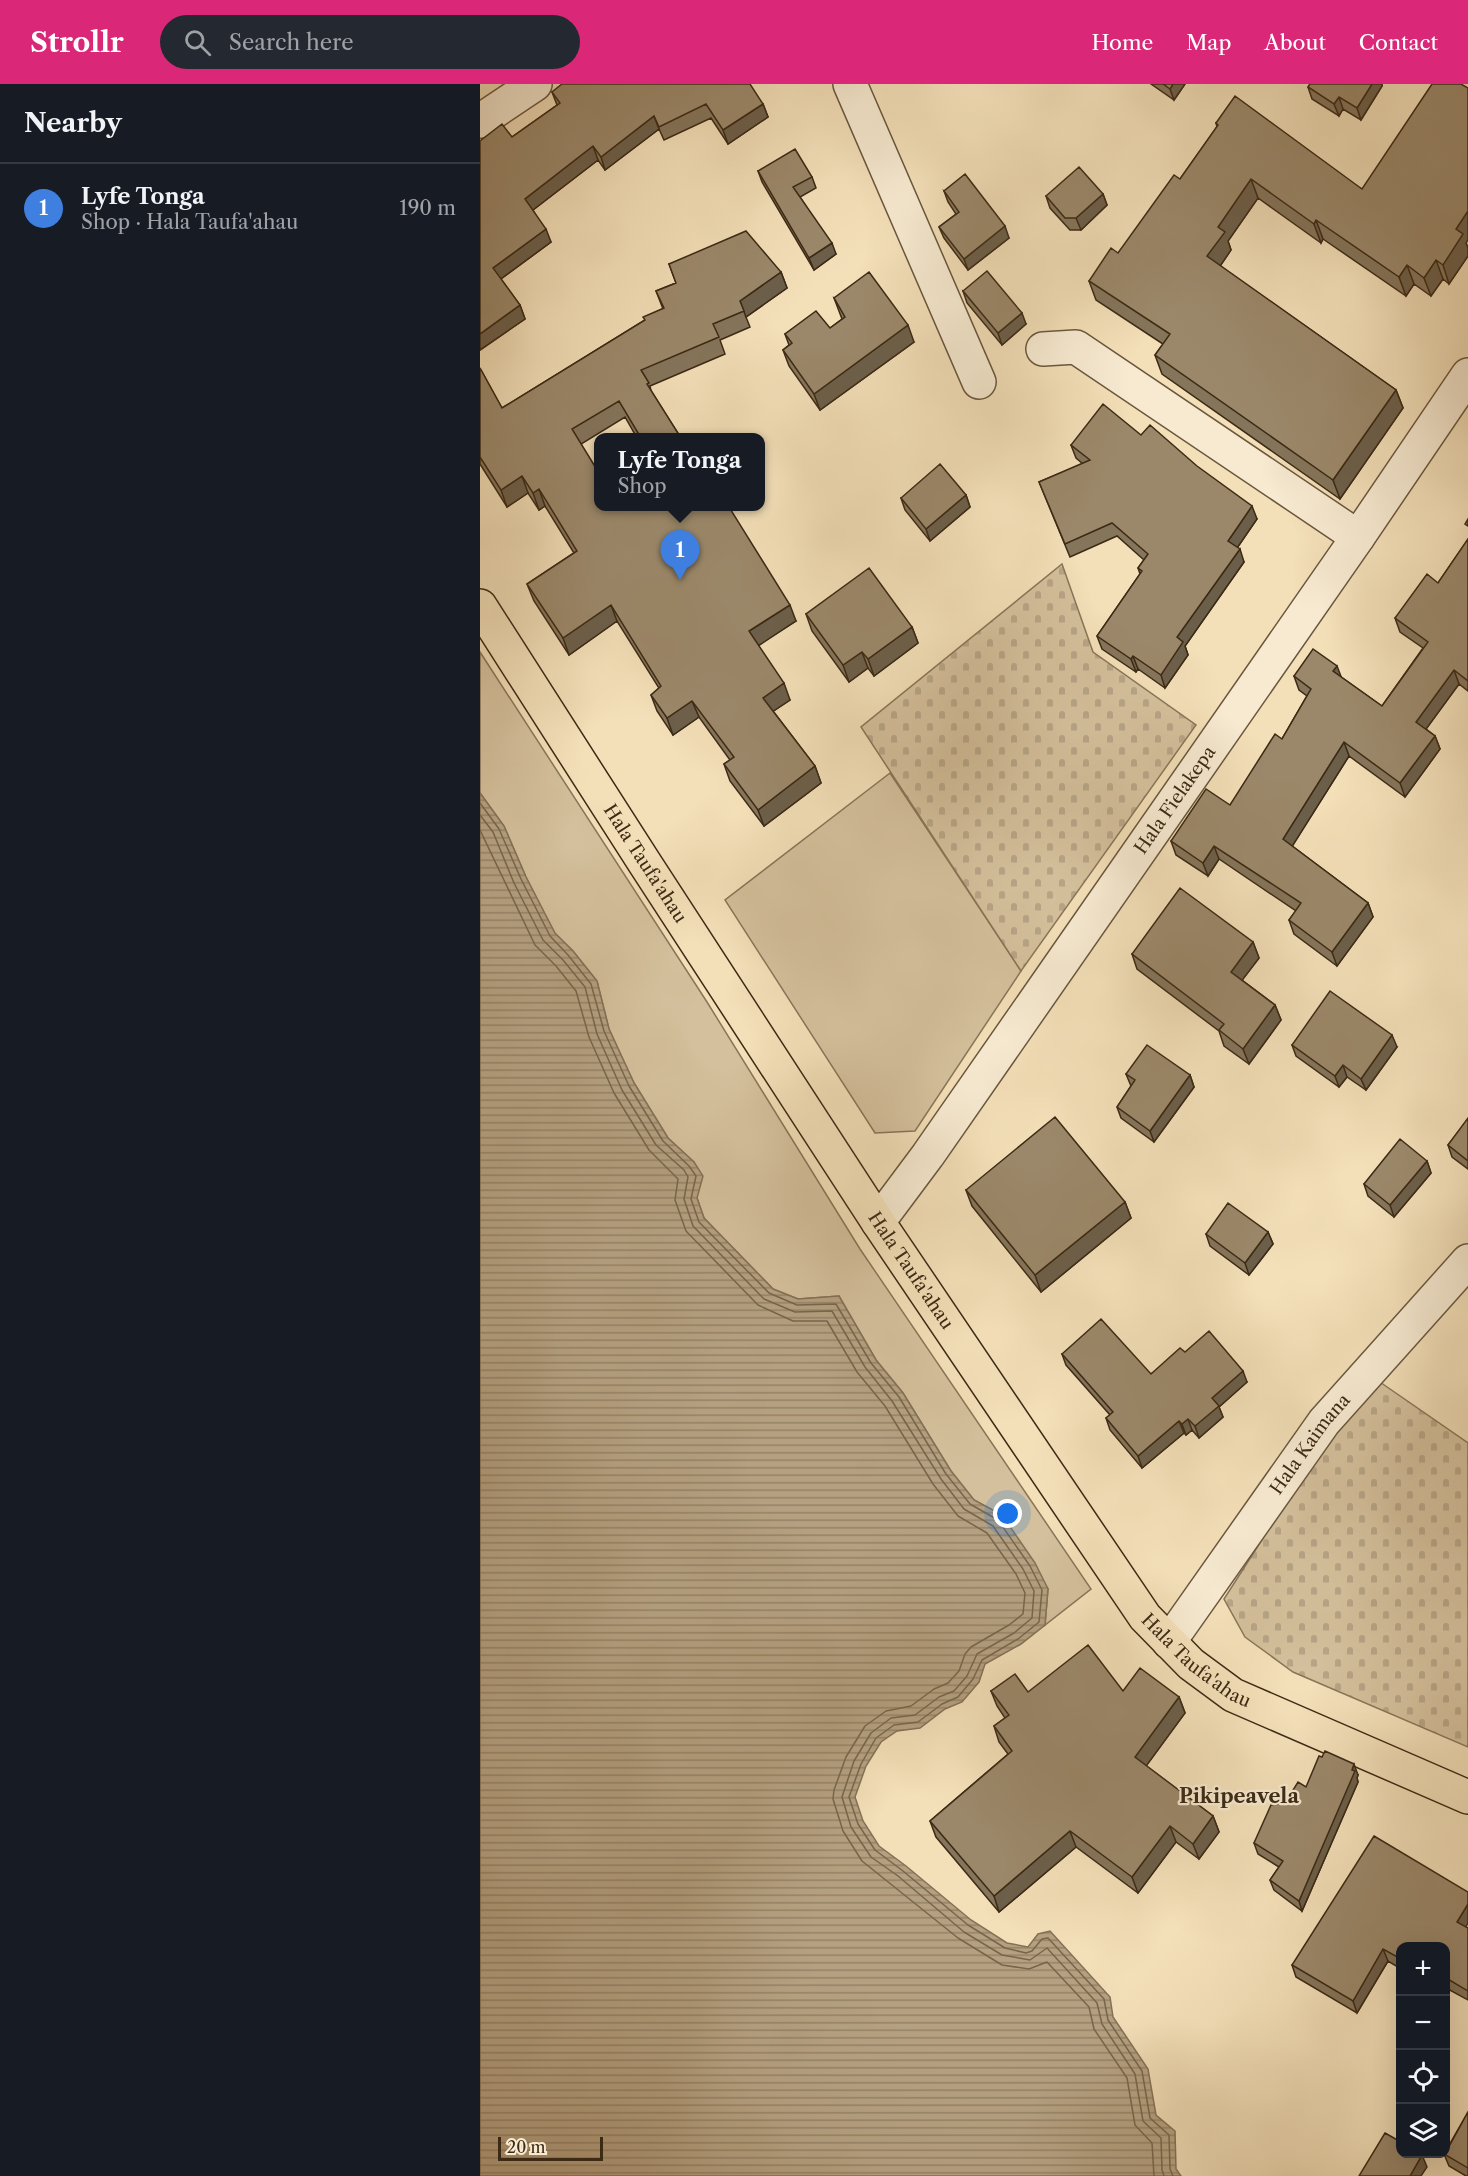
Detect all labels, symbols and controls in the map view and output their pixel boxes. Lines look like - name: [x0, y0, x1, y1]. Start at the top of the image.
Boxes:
- search box: [160, 15, 580, 69]
- text: Strollr: [30, 25, 124, 59]
- icon: search: [181, 26, 214, 59]
- text: Search here: [229, 29, 353, 56]
- text: Home: [1092, 30, 1153, 55]
- text: Map: [1186, 30, 1231, 55]
- text: About: [1264, 30, 1326, 55]
- text: Contact: [1359, 30, 1438, 55]
- text: Nearby: [24, 107, 122, 139]
- text: Lyfe Tonga: [81, 183, 205, 210]
- text: 1: [39, 196, 48, 220]
- text: 190 m: [399, 196, 456, 220]
- text: Shop · Hala Taufa'ahau: [81, 210, 298, 234]
- popup: [594, 433, 765, 511]
- text: Lyfe Tonga: [618, 447, 741, 474]
- text: Shop: [618, 474, 667, 498]
- pin: 1: [660, 530, 700, 580]
- street label: Hala Fielakepa: [1130, 741, 1220, 858]
- street label: Hala Taufa'ahau: [599, 800, 692, 927]
- street label: Hala Taufa'ahau: [863, 1208, 958, 1333]
- street label: Hala Kaimana: [1265, 1389, 1355, 1499]
- your location: [993, 1499, 1022, 1528]
- street label: Hala Taufa'ahau: [1137, 1609, 1254, 1712]
- district label: Pikipeavela: [1179, 1784, 1299, 1808]
- map controls: [1396, 1942, 1450, 2158]
- button: +: [1396, 1942, 1450, 1996]
- button: −: [1396, 1996, 1450, 2050]
- button: locate: [1396, 2050, 1450, 2104]
- button: layers: [1396, 2104, 1450, 2158]
- scale bar: [498, 2134, 603, 2162]
- text: 20 m: [507, 2137, 546, 2157]

